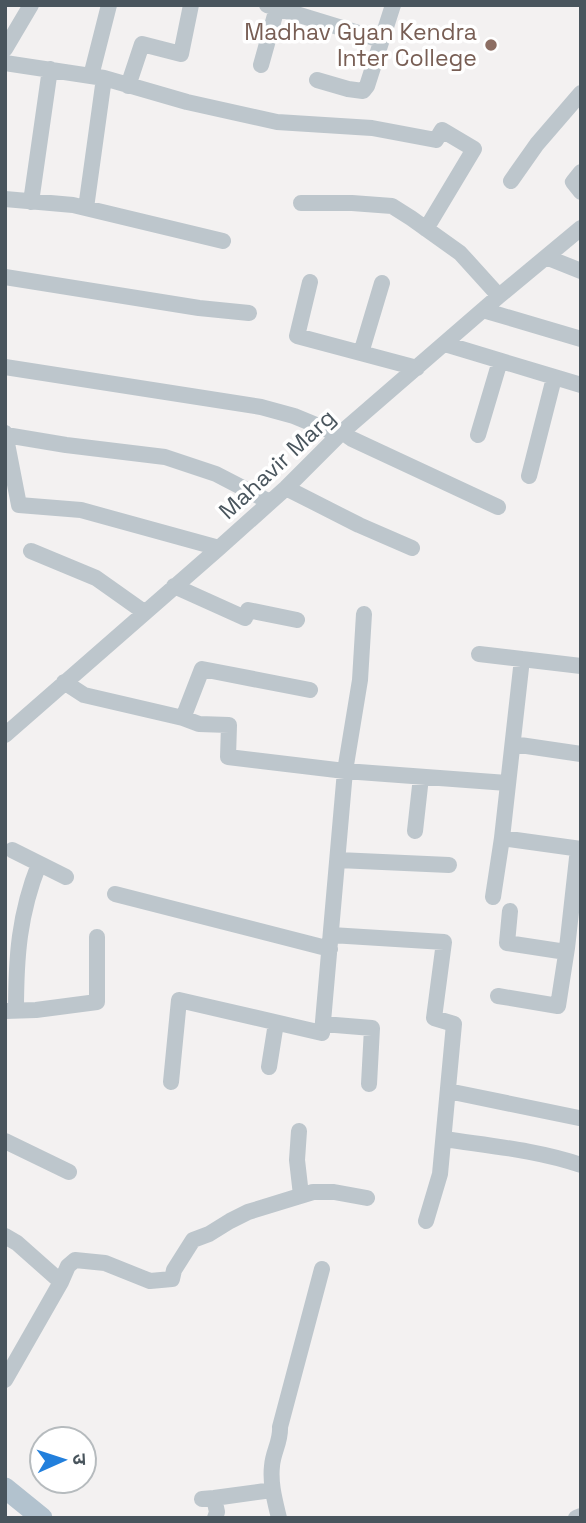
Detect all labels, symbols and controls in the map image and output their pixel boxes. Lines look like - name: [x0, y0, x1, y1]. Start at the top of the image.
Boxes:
- place label: Madhav Gyan Kendra Inter College: [244, 17, 477, 73]
- marker: Madhav Gyan Kendra Inter College: [483, 37, 499, 53]
- street label: Mahavir Marg: [212, 402, 342, 526]
- north arrow: [28, 1425, 98, 1495]
- text: उ: [67, 1453, 92, 1466]

